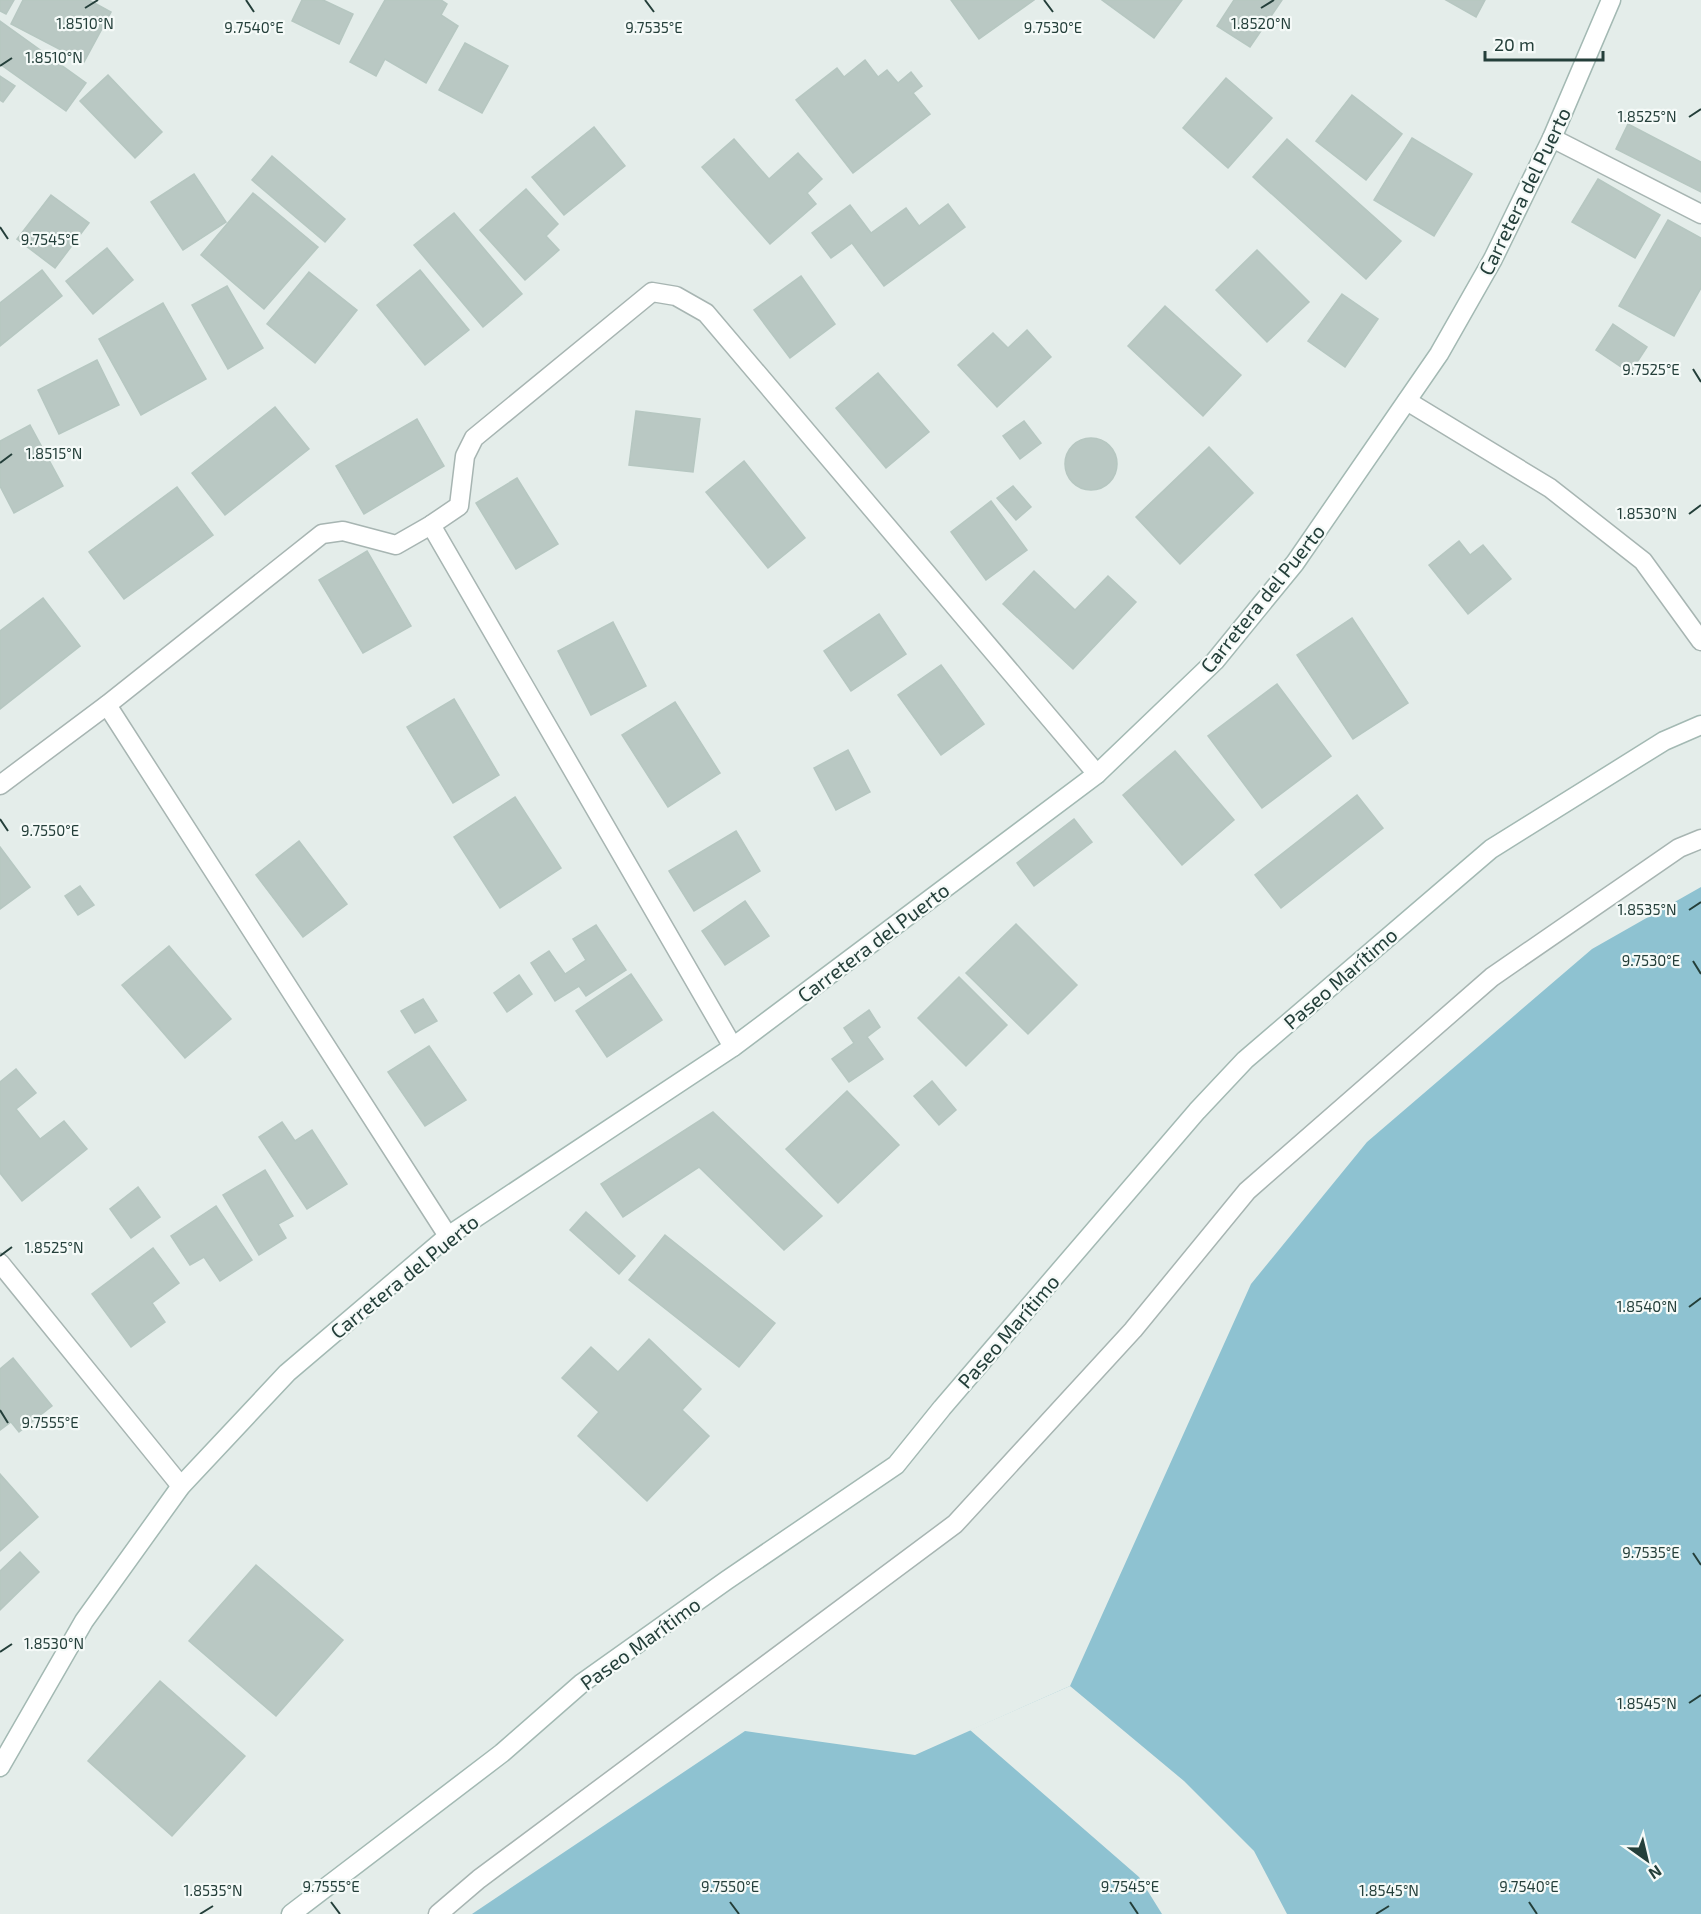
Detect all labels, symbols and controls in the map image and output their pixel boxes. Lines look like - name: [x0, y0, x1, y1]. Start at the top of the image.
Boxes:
- text: 1.8510°N: [56, 14, 114, 32]
- text: 1.8520°N: [1231, 14, 1291, 32]
- text: 9.7540°E: [224, 18, 284, 36]
- text: 9.7535°E: [625, 18, 683, 36]
- text: 9.7530°E: [1024, 18, 1082, 36]
- scale bar: [1485, 24, 1604, 62]
- text: 20 m: [1494, 33, 1535, 55]
- text: 1.8510°N: [25, 48, 83, 66]
- street label: Carretera del Puerto: [1473, 103, 1575, 279]
- text: 1.8525°N: [1617, 107, 1677, 125]
- text: 9.7545°E: [21, 230, 79, 248]
- text: 9.7525°E: [1622, 360, 1680, 378]
- text: 1.8515°N: [26, 444, 82, 462]
- text: 1.8530°N: [1617, 504, 1677, 522]
- street label: Carretera del Puerto: [1195, 519, 1329, 677]
- text: 9.7550°E: [21, 821, 79, 839]
- street label: Carretera del Puerto: [792, 877, 954, 1007]
- text: 1.8535°N: [1618, 900, 1676, 918]
- street label: Paseo Marítimo: [1278, 922, 1402, 1034]
- text: 9.7530°E: [1622, 951, 1680, 969]
- street label: Carretera del Puerto: [325, 1209, 483, 1343]
- text: 1.8525°N: [24, 1238, 84, 1256]
- street label: Paseo Marítimo: [952, 1269, 1064, 1393]
- text: 1.8540°N: [1617, 1297, 1677, 1315]
- text: 9.7555°E: [21, 1413, 79, 1431]
- text: 9.7535°E: [1622, 1543, 1680, 1561]
- street label: Paseo Marítimo: [575, 1591, 705, 1695]
- text: 1.8530°N: [24, 1634, 84, 1652]
- text: 1.8545°N: [1617, 1694, 1677, 1712]
- north arrow: [1617, 1830, 1677, 1890]
- text: N: [1646, 1862, 1666, 1884]
- text: 9.7555°E: [302, 1877, 360, 1895]
- text: 9.7550°E: [701, 1877, 759, 1895]
- text: 9.7545°E: [1101, 1877, 1159, 1895]
- text: 9.7540°E: [1499, 1877, 1559, 1895]
- text: 1.8535°N: [184, 1881, 242, 1899]
- text: 1.8545°N: [1359, 1881, 1419, 1899]

